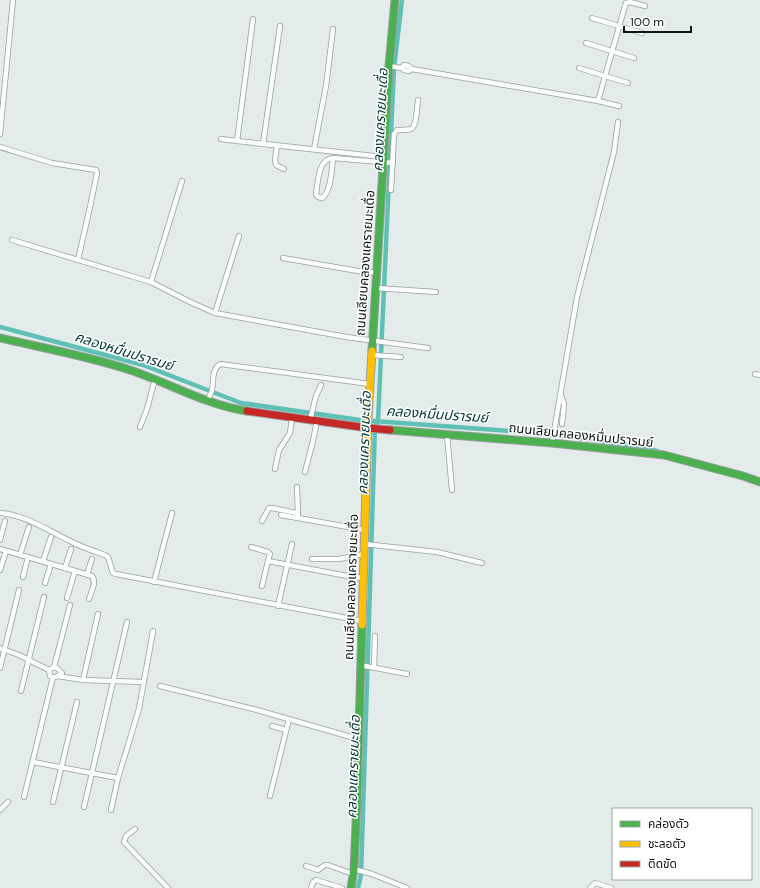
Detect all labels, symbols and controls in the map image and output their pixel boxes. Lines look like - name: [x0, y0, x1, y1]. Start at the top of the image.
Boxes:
- scale bar: [624, 8, 691, 34]
- text: 100 m: [630, 14, 664, 30]
- water label: คลองแครายมะเดื่อ: [367, 67, 392, 172]
- street label: ถนนเลียบคลองแครายมะเดื่อ: [350, 189, 379, 337]
- water label: คลองหมื่นปรารมย์: [72, 326, 179, 375]
- water label: คลองแครายมะเดื่อ: [352, 390, 375, 495]
- water label: คลองหมื่นปรารมย์: [385, 400, 492, 427]
- street label: ถนนเลียบคลองหมื่นปรารมย์: [508, 418, 654, 451]
- street label: ถนนเลียบคลองแครายมะเดื่อ: [339, 513, 362, 660]
- water label: คลองแครายมะเดื่อ: [341, 714, 364, 819]
- legend: [612, 808, 752, 880]
- text: คล่องตัว: [648, 816, 689, 832]
- text: ชะลอตัว: [648, 836, 686, 852]
- text: ติดขัด: [648, 856, 677, 872]

